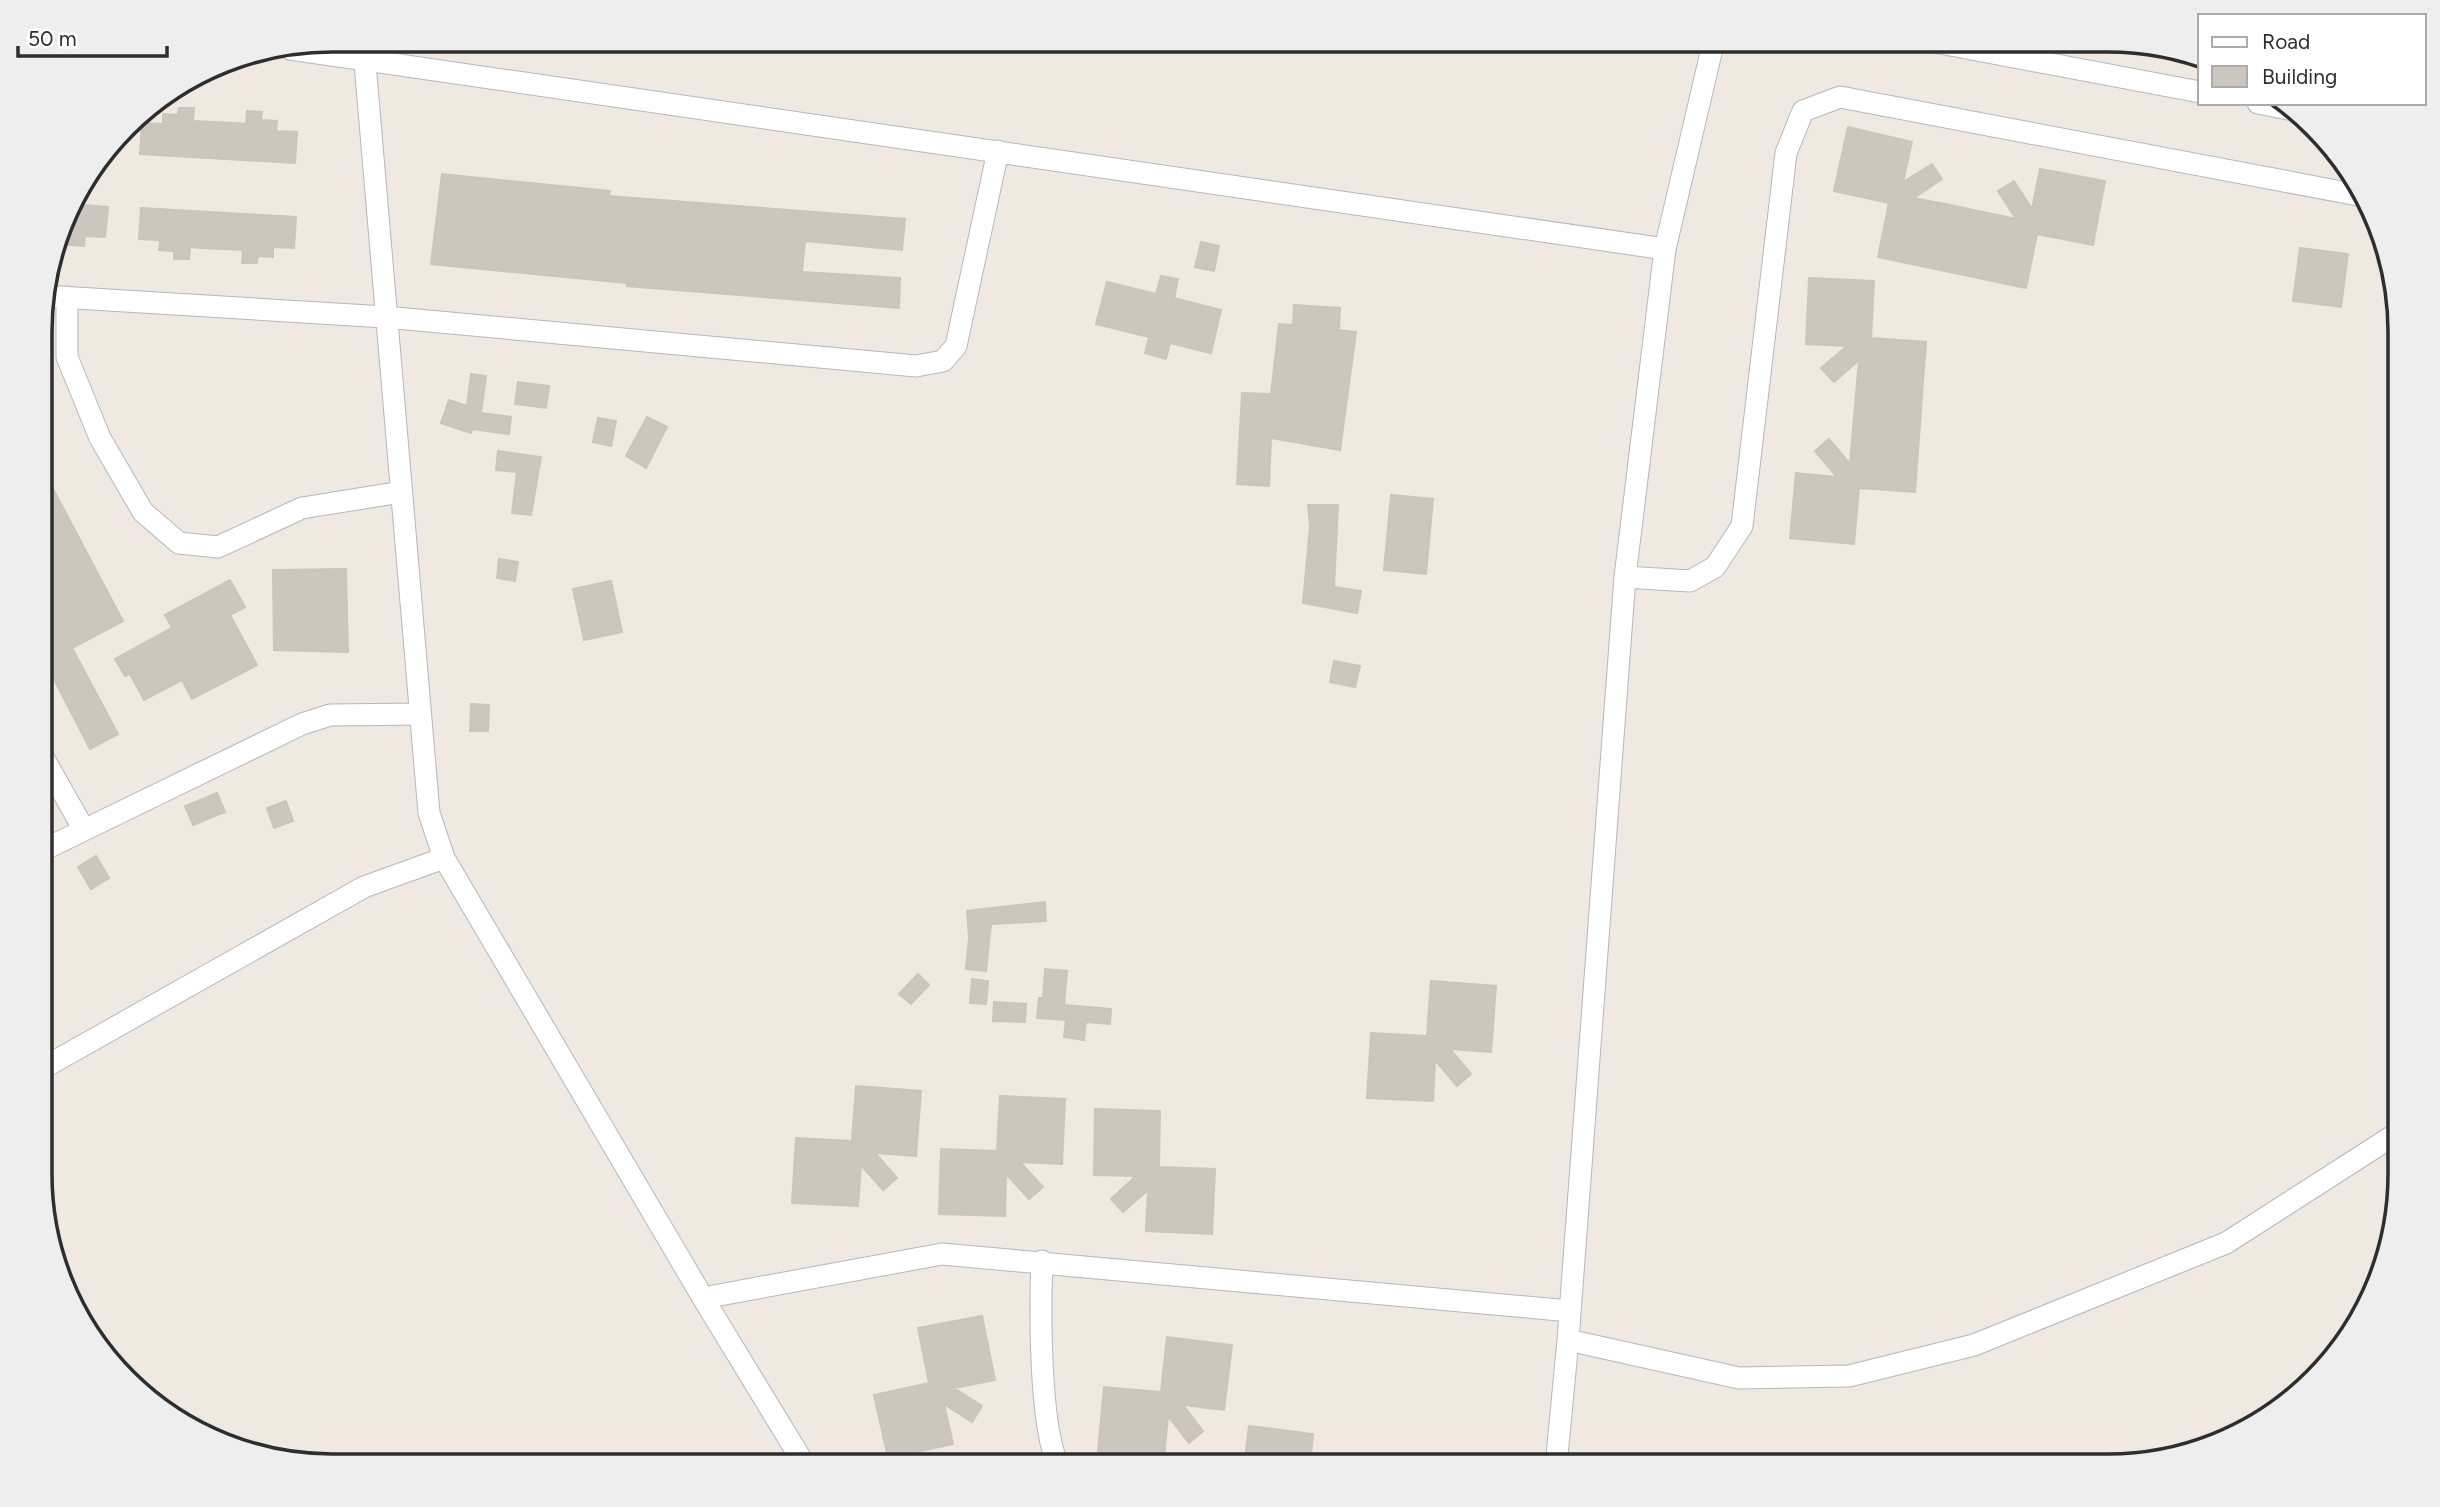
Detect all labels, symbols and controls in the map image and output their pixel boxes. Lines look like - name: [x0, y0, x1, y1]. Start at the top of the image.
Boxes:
- scale bar: [18, 14, 166, 58]
- legend: [2198, 14, 2426, 105]
- text: 50 m: [28, 26, 77, 51]
- text: Road: [2262, 29, 2310, 54]
- text: Building: [2262, 64, 2337, 89]

